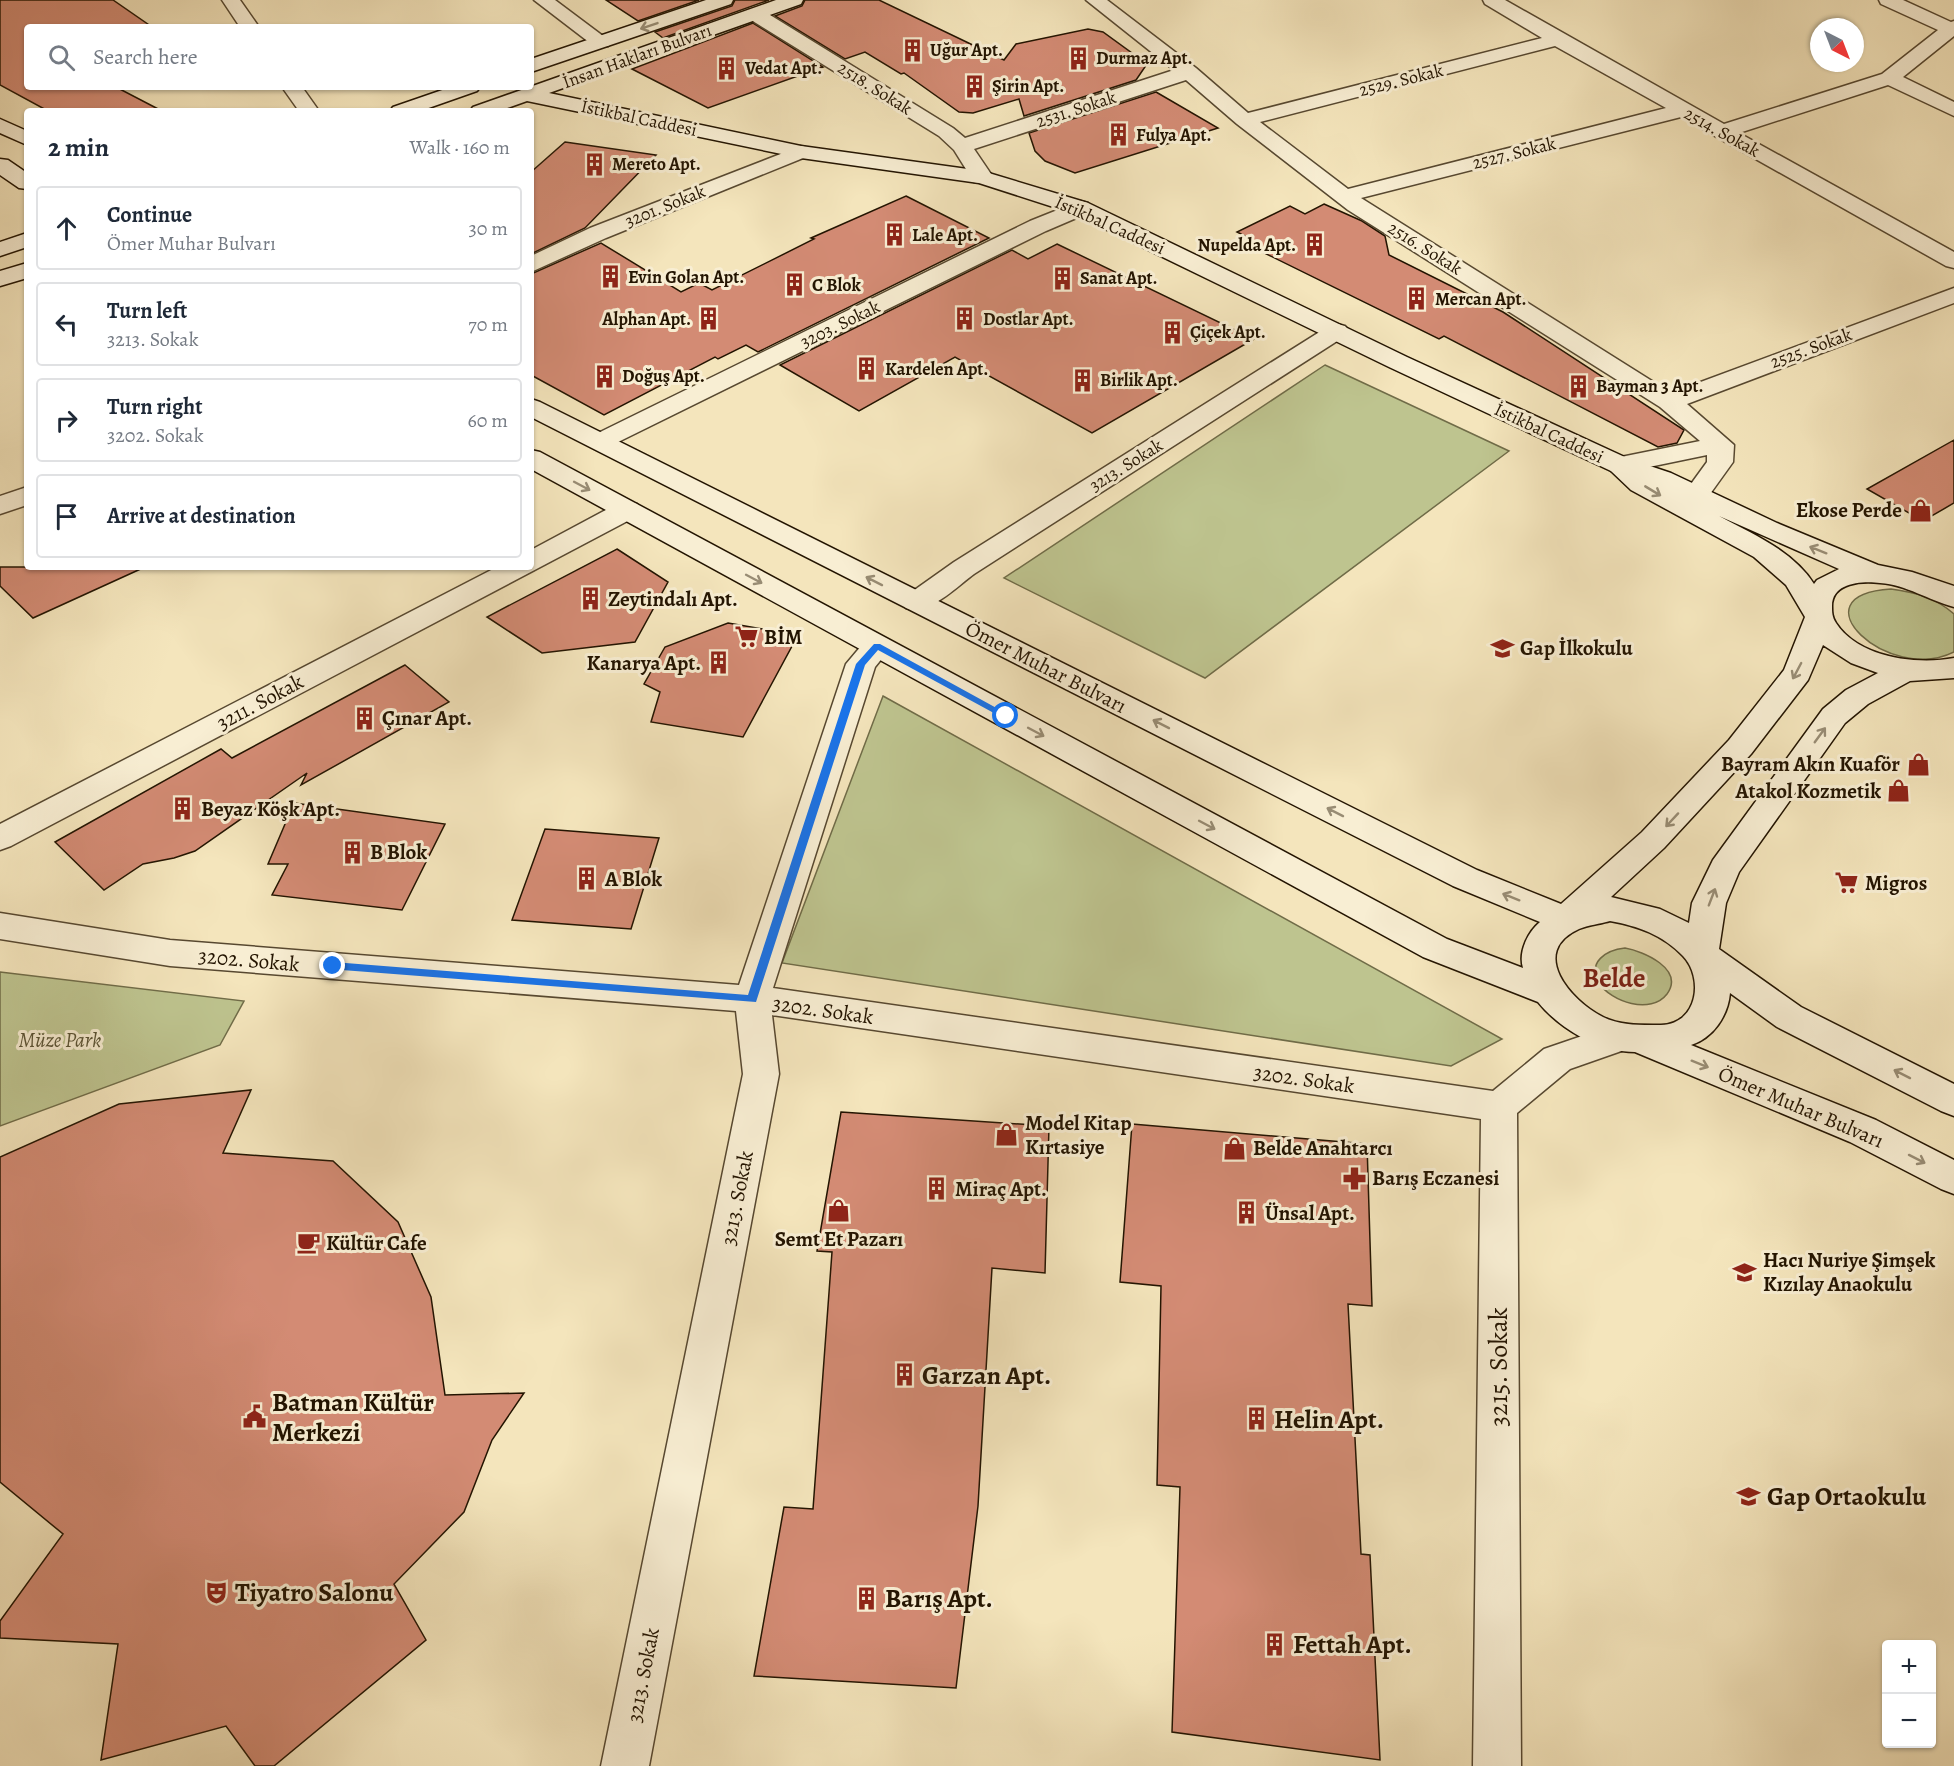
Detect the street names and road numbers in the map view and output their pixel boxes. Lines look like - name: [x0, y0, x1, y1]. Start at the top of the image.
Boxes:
- street label: İnsan Hakları Bulvarı: [559, 18, 715, 94]
- street label: 2518. Sokak: [833, 56, 917, 120]
- street label: 2529. Sokak: [1356, 58, 1446, 102]
- street label: 2531. Sokak: [1033, 85, 1119, 133]
- street label: İstikbal Caddesi: [579, 94, 699, 142]
- street label: 2514. Sokak: [1680, 101, 1764, 163]
- street label: 2527. Sokak: [1470, 131, 1558, 175]
- street label: 3201. Sokak: [621, 179, 709, 233]
- street label: İstikbal Caddesi: [1051, 190, 1169, 260]
- street label: 2516. Sokak: [1383, 216, 1467, 280]
- street label: 3203. Sokak: [796, 294, 884, 354]
- street label: 2525. Sokak: [1767, 322, 1855, 374]
- street label: İstikbal Caddesi: [1490, 397, 1608, 469]
- street label: 3213. Sokak: [1085, 433, 1167, 497]
- street label: Ömer Muhar Bulvarı: [961, 614, 1131, 720]
- street label: 3211. Sokak: [212, 667, 309, 737]
- street label: 3202. Sokak: [197, 942, 301, 978]
- street label: 3202. Sokak: [771, 989, 876, 1031]
- street label: 3202. Sokak: [1252, 1058, 1357, 1100]
- street label: Ömer Muhar Bulvarı: [1714, 1059, 1888, 1155]
- street label: 3213. Sokak: [714, 1148, 760, 1248]
- street label: 3215. Sokak: [1481, 1307, 1516, 1427]
- street label: 3213. Sokak: [620, 1625, 666, 1725]

